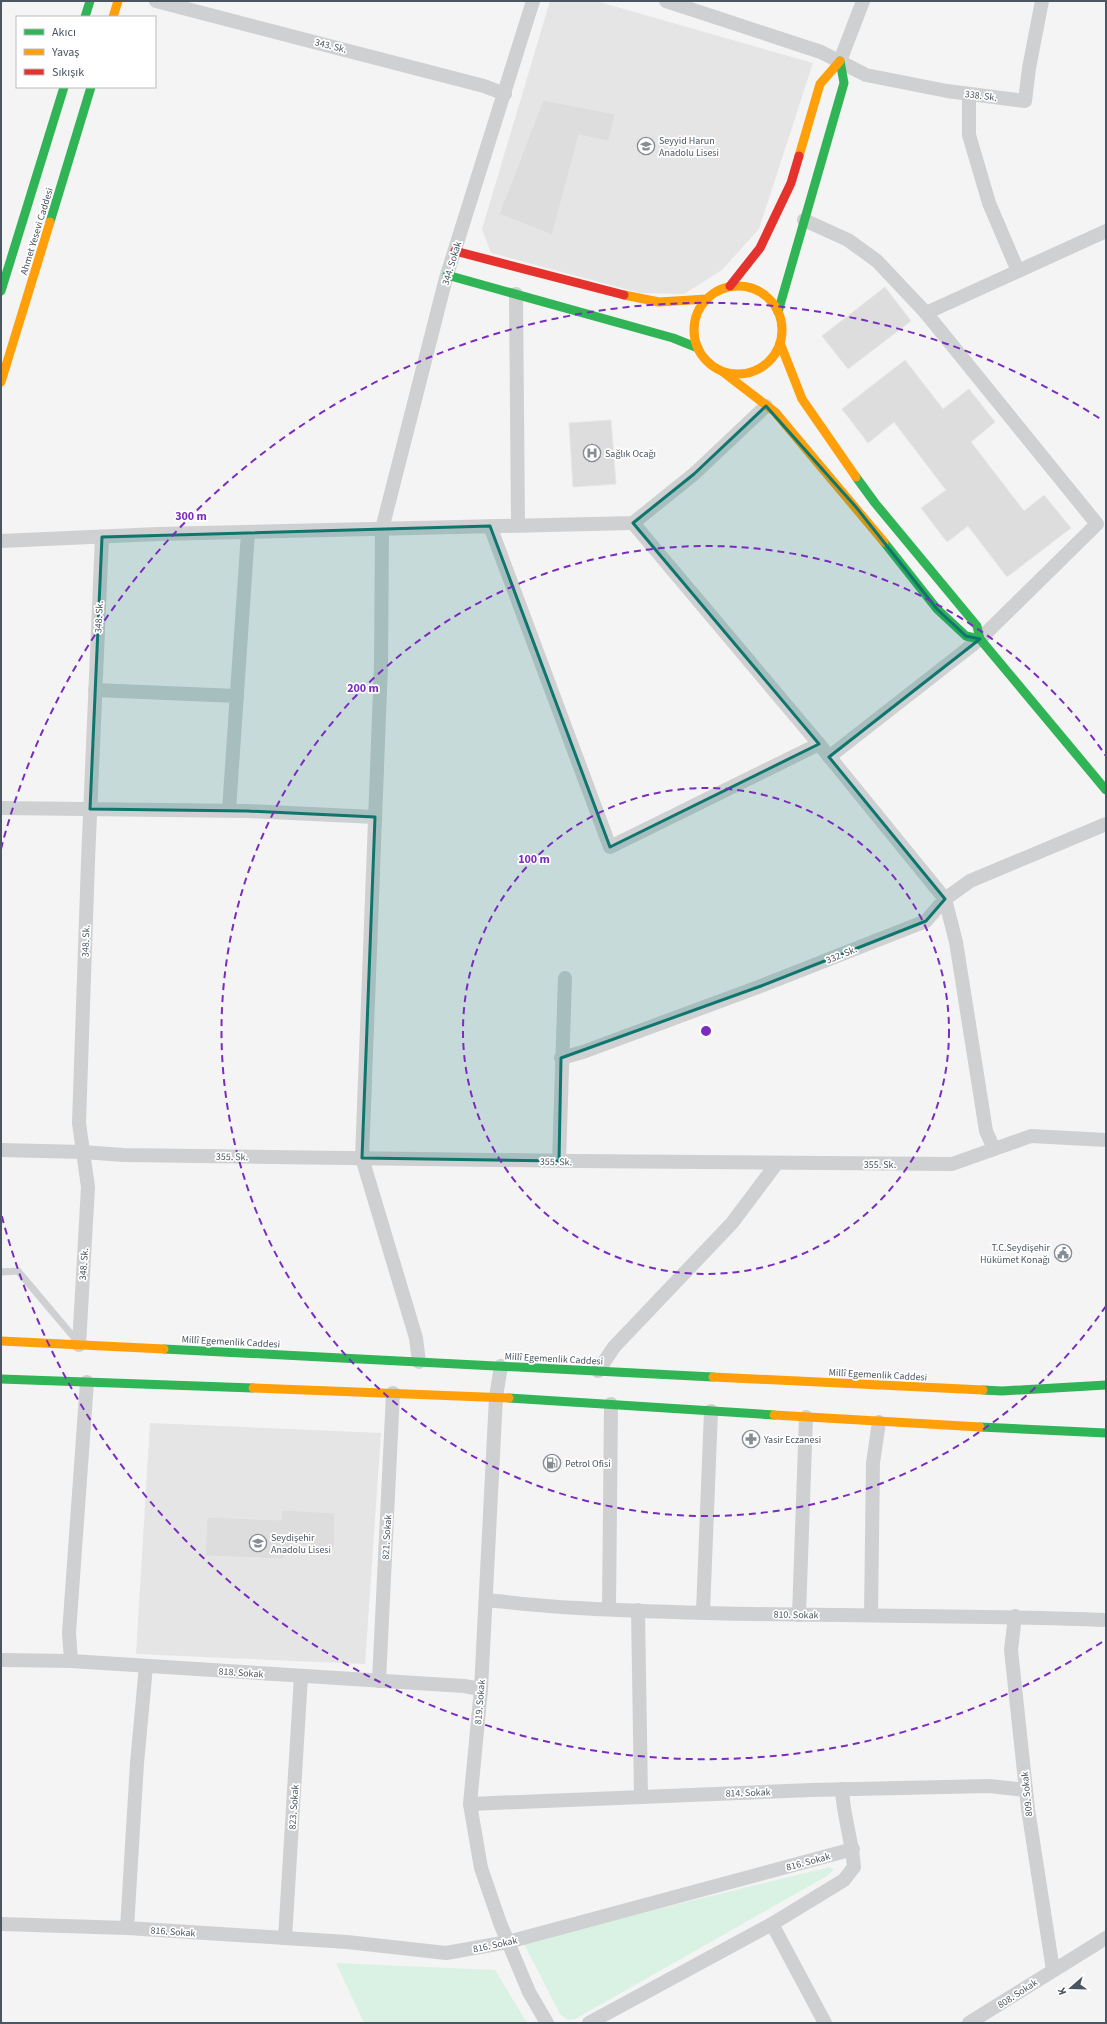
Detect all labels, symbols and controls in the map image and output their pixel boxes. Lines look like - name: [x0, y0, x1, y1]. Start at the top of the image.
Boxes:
- legend: [16, 16, 156, 88]
- text: Akıcı: [52, 24, 76, 41]
- street label: 343. Sk.: [313, 35, 348, 57]
- text: Yavaş: [51, 44, 79, 61]
- text: Sıkışık: [52, 64, 84, 81]
- street label: 338. Sk.: [964, 87, 998, 105]
- place label: Seyyid Harun Anadolu Lisesi: [659, 134, 719, 160]
- school or university icon: Seyyid Harun Anadolu Lisesi: [636, 136, 656, 156]
- street label: Ahmet Yesevi Caddesi: [17, 186, 57, 277]
- street label: 344. Sokak: [439, 240, 465, 287]
- hospital icon: Sağlık Ocağı: [582, 443, 602, 463]
- place label: Sağlık Ocağı: [605, 447, 656, 461]
- text: 300 m: [175, 508, 207, 525]
- street label: 348. Sk.: [91, 601, 107, 634]
- text: 200 m: [347, 680, 379, 697]
- text: 100 m: [518, 851, 550, 868]
- street label: 348. Sk.: [78, 925, 94, 957]
- street label: 332. Sk.: [824, 942, 859, 967]
- centre of rings: [699, 1024, 713, 1038]
- street label: 355. Sk.: [216, 1150, 248, 1164]
- street label: 355. Sk.: [540, 1155, 572, 1169]
- street label: 355. Sk.: [864, 1158, 896, 1172]
- place label: T.C.Seydişehir Hükümet Konağı: [980, 1241, 1051, 1267]
- public building icon: T.C.Seydişehir Hükümet Konağı: [1053, 1243, 1073, 1263]
- street label: 348. Sk.: [76, 1247, 92, 1281]
- street label: Millî Egemenlik Caddesi: [181, 1332, 281, 1352]
- street label: Millî Egemenlik Caddesi: [504, 1349, 604, 1369]
- street label: Millî Egemenlik Caddesi: [828, 1365, 928, 1385]
- pharmacy icon: Yasir Eczanesi: [741, 1429, 761, 1449]
- place label: Yasir Eczanesi: [763, 1433, 821, 1447]
- fuel station icon: Petrol Ofisi: [542, 1453, 562, 1473]
- place label: Petrol Ofisi: [565, 1457, 611, 1471]
- street label: 821. Sokak: [379, 1514, 395, 1560]
- place label: Seydişehir Anadolu Lisesi: [271, 1531, 331, 1557]
- school or university icon: Seydişehir Anadolu Lisesi: [248, 1533, 268, 1553]
- street label: 810. Sokak: [773, 1608, 819, 1622]
- street label: 818. Sokak: [218, 1664, 264, 1682]
- street label: 819. Sokak: [471, 1679, 489, 1725]
- street label: 809. Sokak: [1018, 1771, 1036, 1817]
- street label: 823. Sokak: [285, 1784, 303, 1830]
- street label: 814. Sokak: [725, 1785, 771, 1801]
- street label: 816. Sokak: [785, 1849, 832, 1875]
- street label: 816. Sokak: [150, 1923, 196, 1941]
- street label: 816. Sokak: [472, 1933, 519, 1957]
- north arrow: [1051, 1968, 1091, 2008]
- street label: 808. Sokak: [995, 1976, 1040, 2012]
- text: K: [1054, 1985, 1070, 1997]

